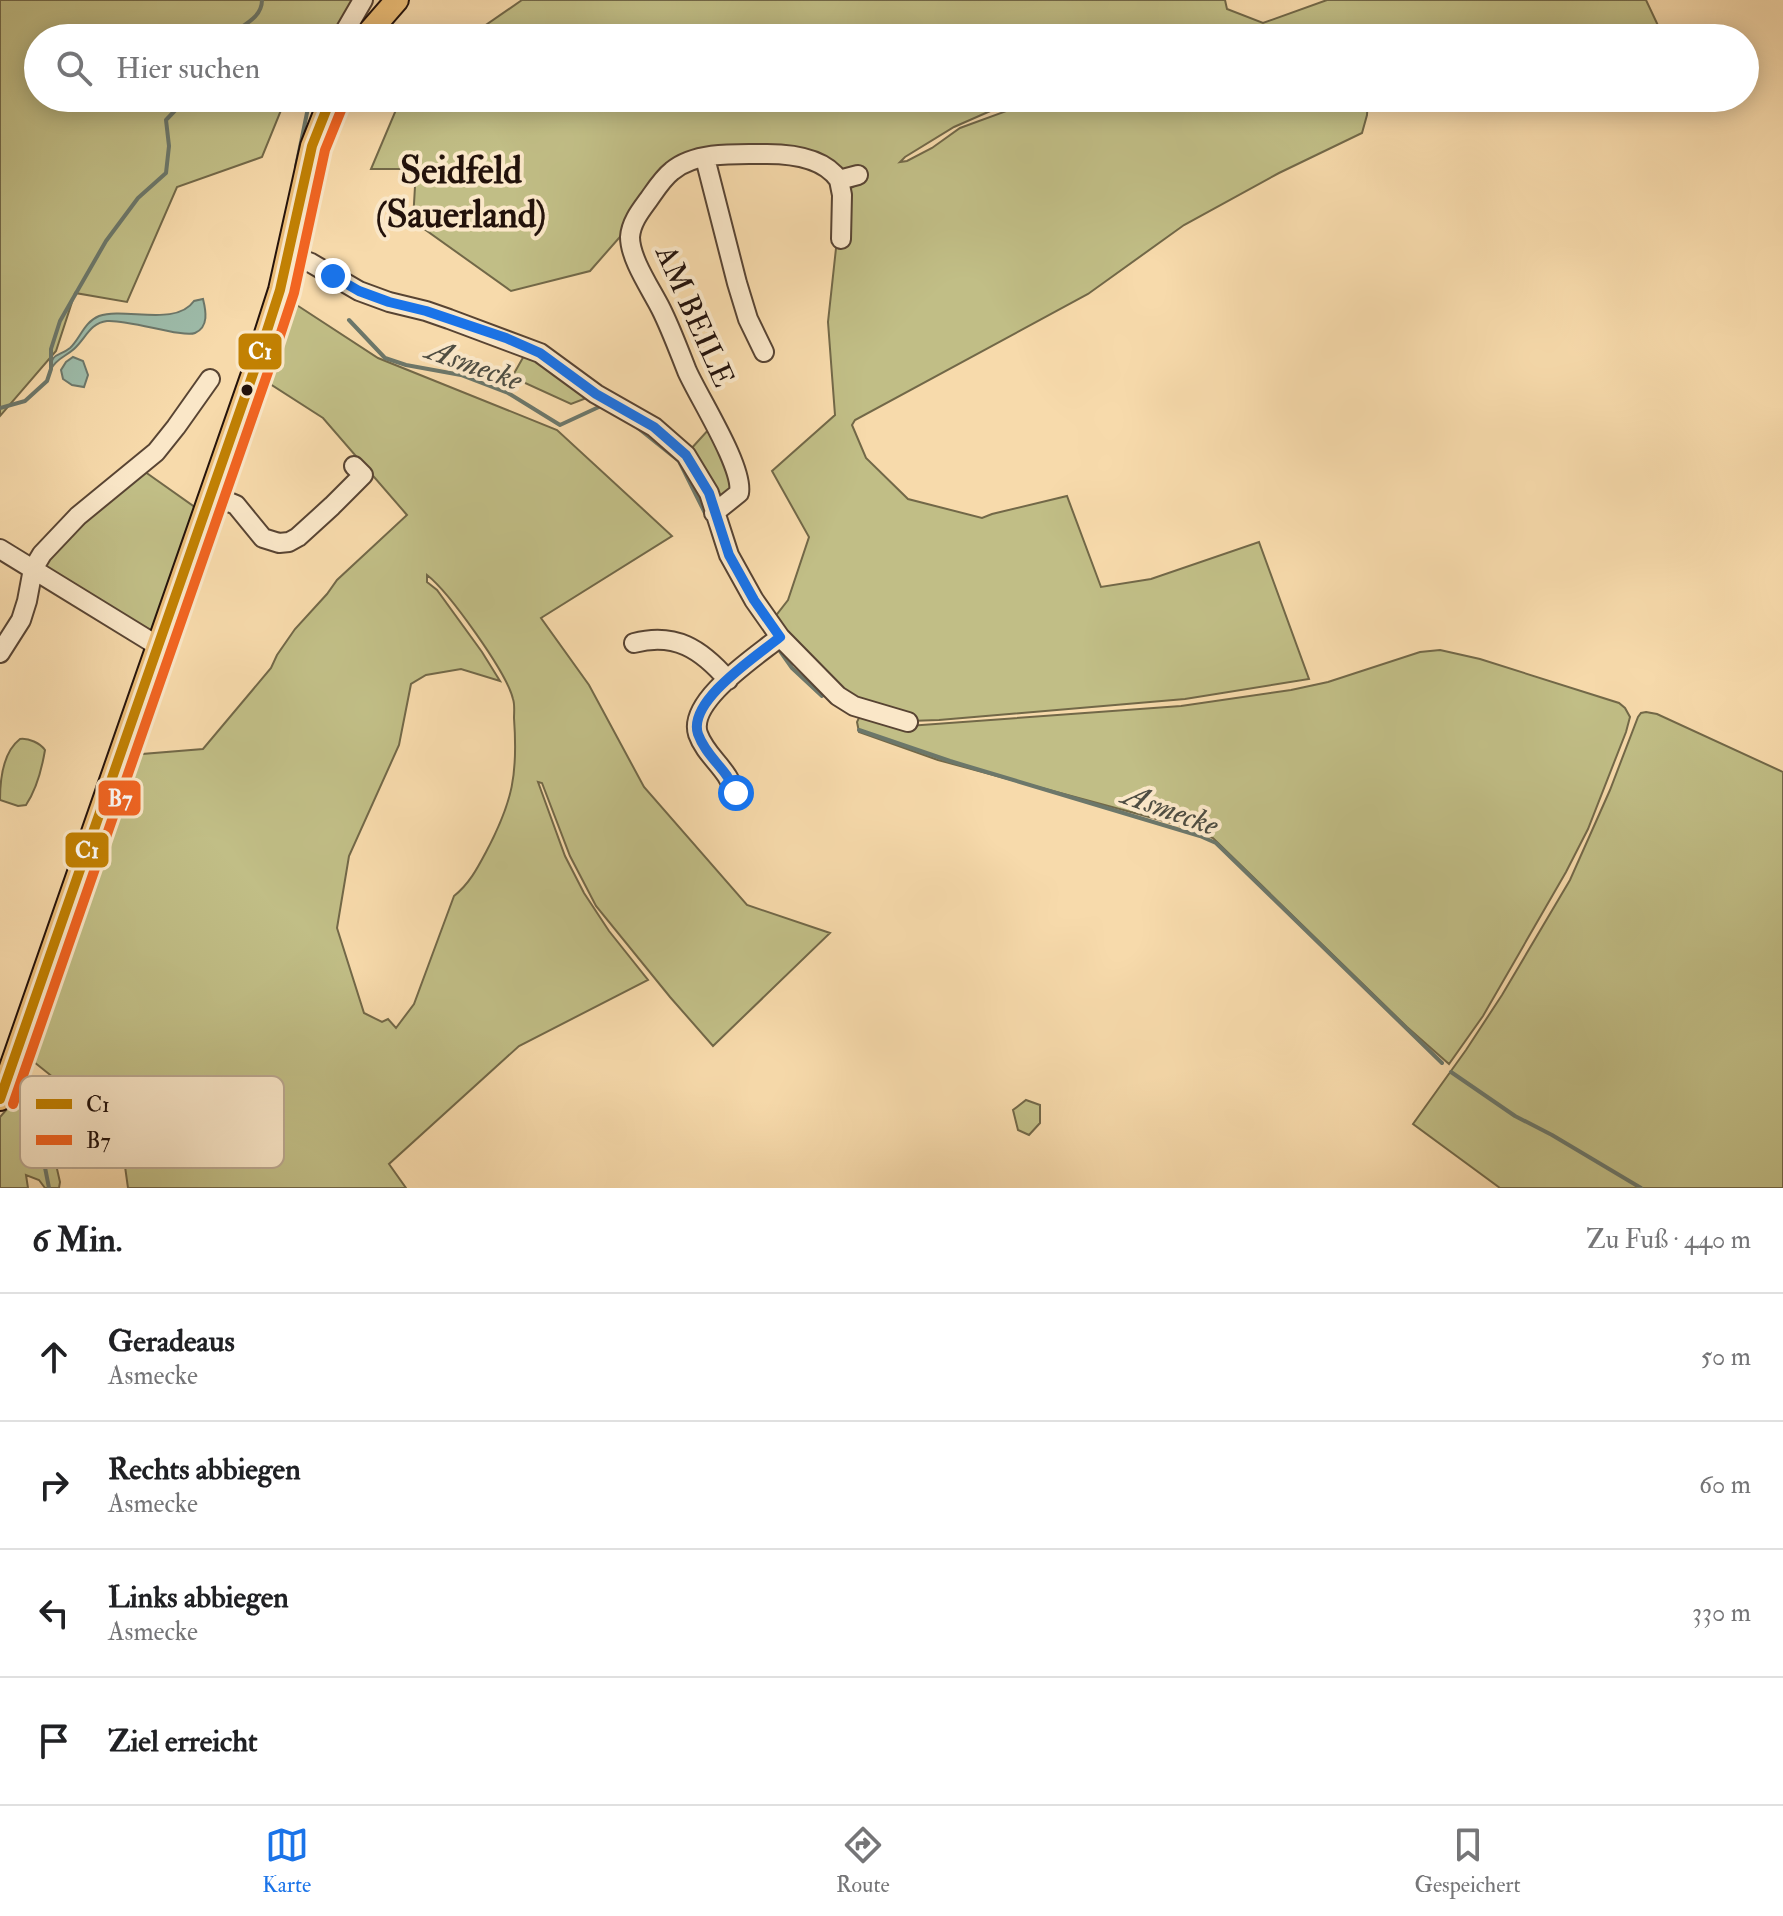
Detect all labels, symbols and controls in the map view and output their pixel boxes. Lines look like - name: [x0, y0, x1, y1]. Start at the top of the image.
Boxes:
- search box: [24, 24, 1759, 112]
- icon: search: [52, 46, 96, 90]
- text: Hier suchen: [116, 50, 260, 87]
- district label: Seidfeld (Sauerland): [376, 147, 546, 239]
- street label: AM BEILE: [647, 239, 742, 393]
- route end: [315, 258, 351, 294]
- water label: Asmecke: [419, 328, 528, 401]
- line badge: C1: [237, 332, 283, 371]
- text: C1: [248, 338, 272, 366]
- unlabelled marker: [239, 382, 255, 398]
- water label: Asmecke: [1115, 773, 1224, 846]
- route start: [718, 775, 754, 811]
- line badge: B7: [97, 779, 142, 817]
- text: B7: [108, 785, 133, 813]
- line badge: C1: [64, 831, 110, 869]
- text: C1: [75, 837, 99, 865]
- legend: [20, 1076, 284, 1168]
- text: C1: [86, 1091, 110, 1119]
- text: B7: [86, 1127, 111, 1155]
- text: 6 Min.: [32, 1219, 122, 1262]
- text: Zu Fuß · 440 m: [1586, 1224, 1751, 1256]
- text: Geradeaus: [108, 1323, 235, 1360]
- icon: ahead: [32, 1335, 76, 1379]
- text: 50 m: [1701, 1341, 1751, 1373]
- text: Asmecke: [108, 1360, 198, 1392]
- text: Rechts abbiegen: [108, 1451, 301, 1488]
- icon: right: [32, 1463, 76, 1507]
- text: 60 m: [1699, 1469, 1751, 1501]
- text: Asmecke: [108, 1488, 198, 1520]
- text: Links abbiegen: [108, 1579, 289, 1616]
- icon: left: [32, 1591, 76, 1635]
- text: 330 m: [1692, 1597, 1751, 1629]
- text: Asmecke: [108, 1616, 198, 1648]
- icon: arrive: [32, 1719, 76, 1763]
- text: Ziel erreicht: [108, 1723, 257, 1760]
- tab: Karte: [262, 1823, 311, 1899]
- tab: Route: [836, 1823, 890, 1899]
- tab: Gespeichert: [1414, 1823, 1521, 1899]

